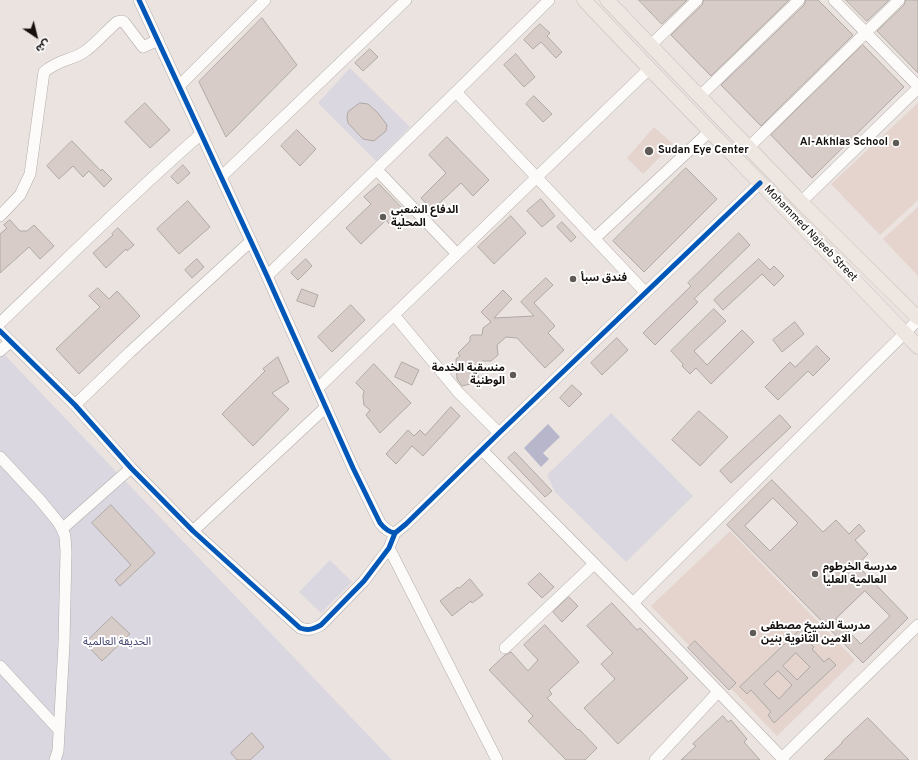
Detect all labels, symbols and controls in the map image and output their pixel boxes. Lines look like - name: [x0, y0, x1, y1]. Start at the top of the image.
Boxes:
- north arrow: [16, 16, 56, 56]
- text: ش: [33, 36, 53, 56]
- place label: Al-Akhlas School: [800, 136, 888, 150]
- marker: Al-Akhlas School: [891, 138, 901, 148]
- place label: Sudan Eye Center: [658, 144, 749, 158]
- marker: Sudan Eye Center: [643, 145, 655, 157]
- street label: Mohammed Najeeb Street: [761, 183, 859, 285]
- place label: الدفاع الشعبي المحلية: [391, 204, 458, 230]
- marker: الدفاع الشعبي المحلية: [378, 212, 388, 222]
- place label: فندق سبأ: [581, 272, 627, 286]
- marker: فندق سبأ: [568, 274, 578, 284]
- place label: منسقية الخدمة الوطنية: [432, 362, 505, 388]
- marker: منسقية الخدمة الوطنية: [508, 370, 518, 380]
- place label: مدرسة الخرطوم العالمية العليا: [823, 561, 897, 587]
- marker: مدرسة الخرطوم العالمية العليا: [810, 569, 820, 579]
- place label: مدرسة الشيخ مصطفى الامين الثانوية بنين: [761, 620, 870, 646]
- marker: مدرسة الشيخ مصطفى الامين الثانوية بنين: [748, 628, 758, 638]
- park label: الحديقة العالمية: [83, 636, 151, 650]

